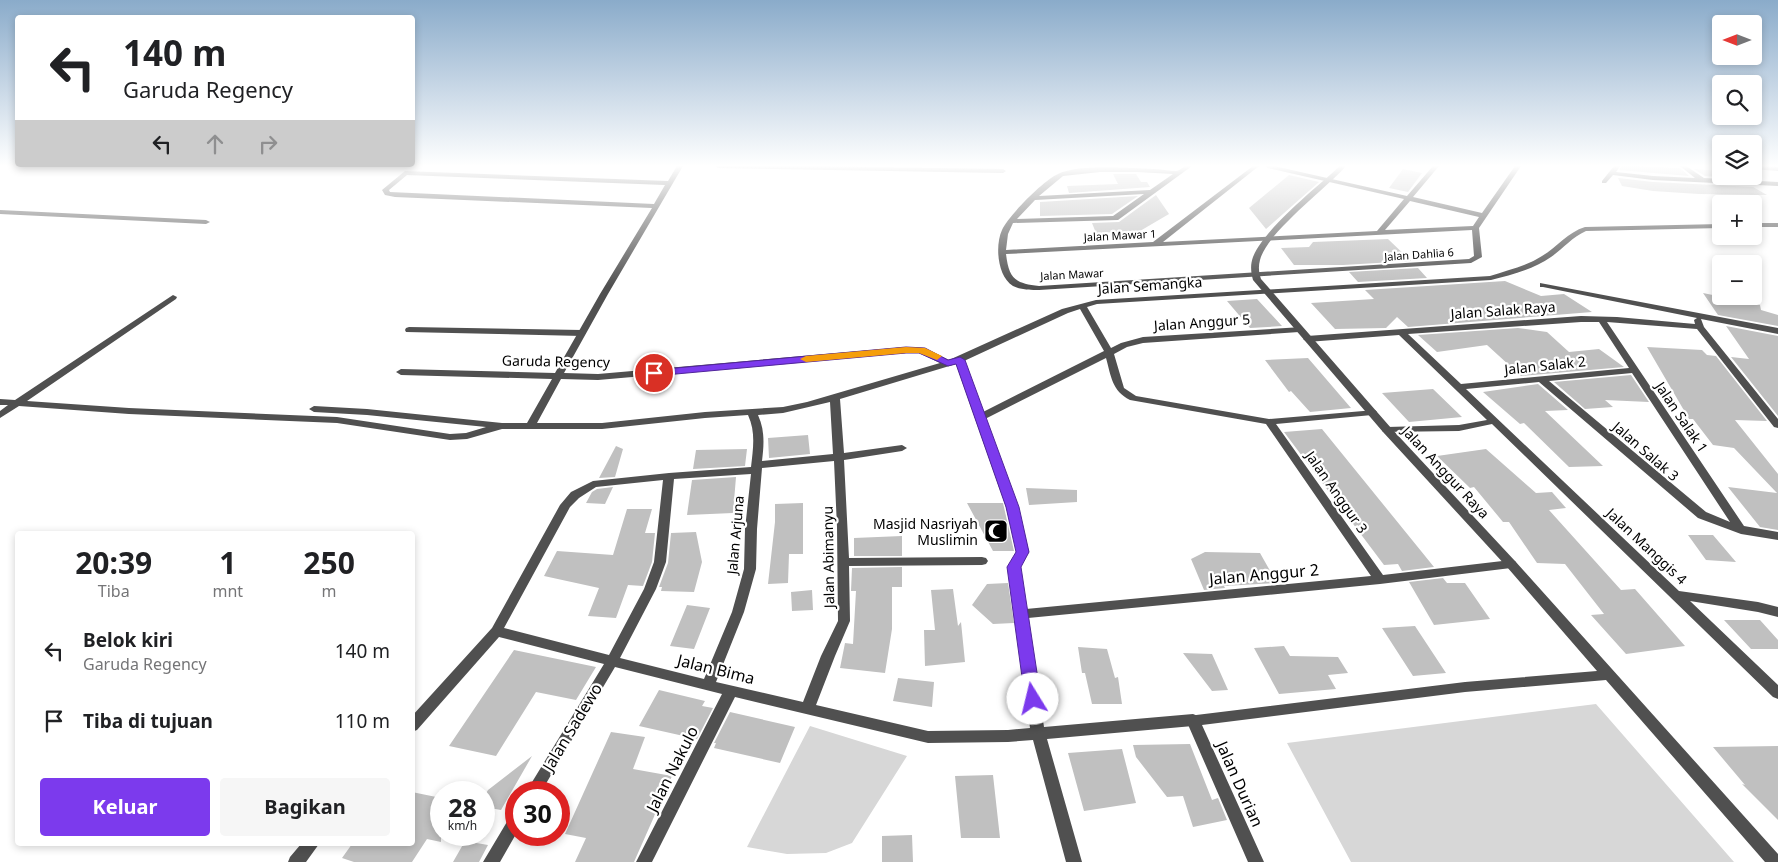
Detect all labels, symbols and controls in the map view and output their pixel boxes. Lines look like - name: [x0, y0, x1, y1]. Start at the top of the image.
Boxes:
- north arrow: [1712, 15, 1762, 65]
- map controls: [1712, 15, 1762, 305]
- text: 140 m: [123, 29, 226, 76]
- icon: left: [40, 35, 105, 100]
- text: Garuda Regency: [123, 74, 293, 104]
- button: search: [1712, 75, 1762, 125]
- icon: left: [148, 130, 176, 158]
- icon: ahead: [201, 130, 229, 158]
- icon: right: [254, 130, 282, 158]
- button: layers: [1712, 135, 1762, 185]
- button: +: [1712, 195, 1762, 245]
- street label: Jalan Mawar 1: [1082, 226, 1157, 244]
- street label: Jalan Dahlia 6: [1383, 244, 1454, 264]
- button: −: [1712, 255, 1762, 305]
- street label: Jalan Mawar: [1039, 265, 1104, 283]
- street label: Jalan Semangka: [1095, 272, 1203, 298]
- street label: Jalan Salak Raya: [1448, 297, 1556, 323]
- street label: Jalan Anggur 5: [1151, 309, 1251, 335]
- street label: Garuda Regency: [502, 351, 611, 371]
- street label: Jalan Salak 2: [1501, 351, 1587, 379]
- pin: [633, 352, 675, 394]
- icon: arrive: [640, 359, 668, 387]
- street label: Jalan Salak 1: [1650, 376, 1713, 456]
- street label: Jalan Salak 3: [1607, 416, 1683, 485]
- street label: Jalan Anggur Raya: [1397, 420, 1494, 522]
- street label: Jalan Anggur 3: [1300, 445, 1372, 537]
- street label: Jalan Arjuna: [722, 495, 748, 577]
- street label: Jalan Manggis 4: [1601, 502, 1691, 588]
- street label: Jalan Abimanyu: [818, 506, 838, 610]
- place label: Masjid Nasriyah Muslimin: [873, 514, 978, 549]
- mosque icon: Masjid Nasriyah Muslimin: [983, 518, 1009, 544]
- text: 20:39: [75, 542, 152, 583]
- text: 1: [219, 542, 236, 583]
- text: 250: [303, 542, 355, 583]
- street label: Jalan Anggur 2: [1206, 558, 1320, 590]
- text: Tiba: [98, 580, 130, 602]
- text: mnt: [212, 580, 243, 602]
- text: m: [322, 580, 337, 602]
- text: Belok kiri: [83, 627, 173, 653]
- icon: left: [40, 637, 68, 665]
- text: 140 m: [335, 638, 390, 664]
- street label: Jalan Bima: [673, 648, 757, 689]
- text: Garuda Regency: [83, 653, 207, 675]
- position arrow: [1006, 672, 1058, 724]
- street label: Jalan Sadewo: [536, 679, 607, 777]
- icon: arrive: [40, 707, 68, 735]
- text: Tiba di tujuan: [83, 708, 213, 734]
- text: 110 m: [335, 708, 390, 734]
- street label: Jalan Nakulo: [640, 722, 703, 818]
- street label: Jalan Durian: [1210, 736, 1269, 830]
- button: Keluar: [40, 778, 210, 836]
- button: Bagikan: [220, 778, 390, 836]
- speed limit sign: 30: [505, 781, 570, 846]
- text: 28: [448, 790, 477, 824]
- text: km/h: [448, 817, 477, 834]

